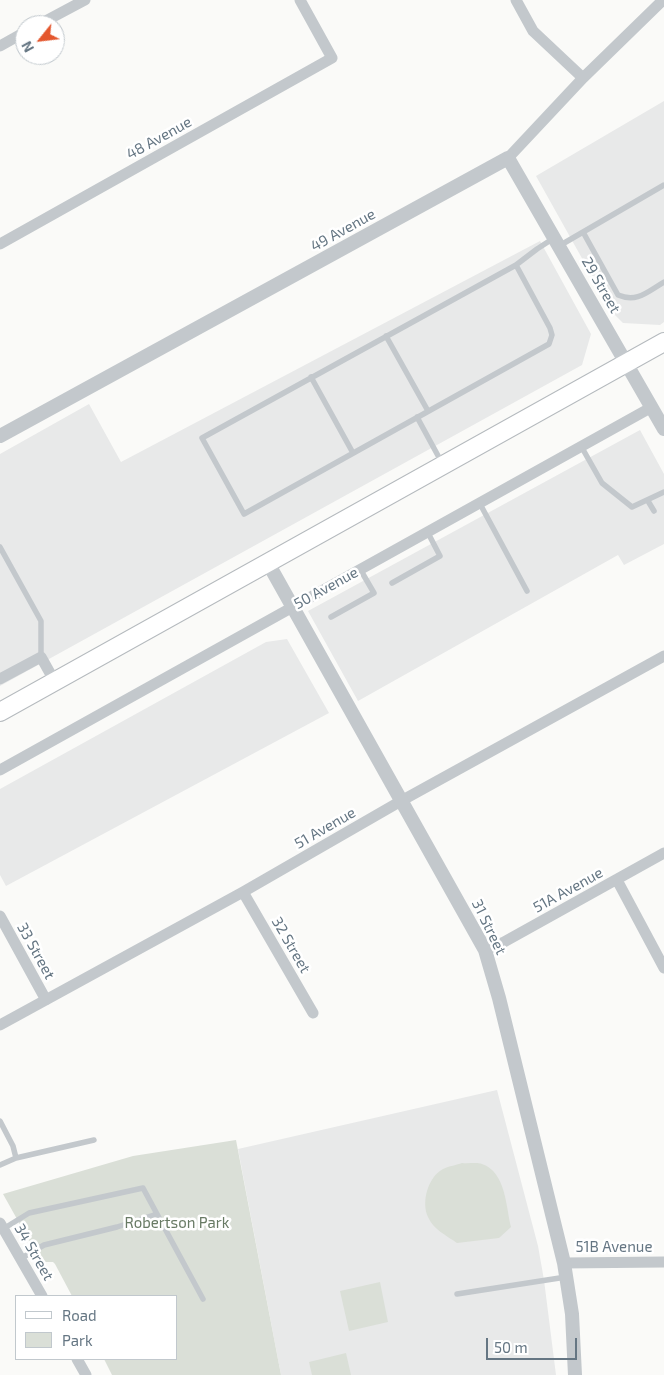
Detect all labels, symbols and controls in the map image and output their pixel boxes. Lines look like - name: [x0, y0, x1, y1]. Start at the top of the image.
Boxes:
- north arrow: [15, 15, 65, 65]
- text: N: [17, 38, 37, 56]
- street label: 48 Avenue: [123, 113, 195, 163]
- street label: 49 Avenue: [307, 205, 379, 255]
- street label: 29 Street: [578, 254, 624, 316]
- street label: 50 Avenue: [291, 563, 361, 613]
- street label: 51 Avenue: [291, 803, 359, 853]
- street label: 51A Avenue: [530, 863, 606, 917]
- street label: 31 Street: [468, 896, 510, 958]
- street label: 32 Street: [268, 914, 314, 976]
- street label: 33 Street: [13, 920, 59, 982]
- park label: Robertson Park: [125, 1214, 229, 1232]
- street label: 34 Street: [11, 1220, 57, 1284]
- street label: 51B Avenue: [576, 1238, 652, 1256]
- legend: [15, 1295, 178, 1360]
- text: Road: [62, 1306, 97, 1324]
- scale bar: [489, 1328, 580, 1360]
- text: Park: [62, 1331, 93, 1349]
- text: 50 m: [494, 1338, 528, 1356]

